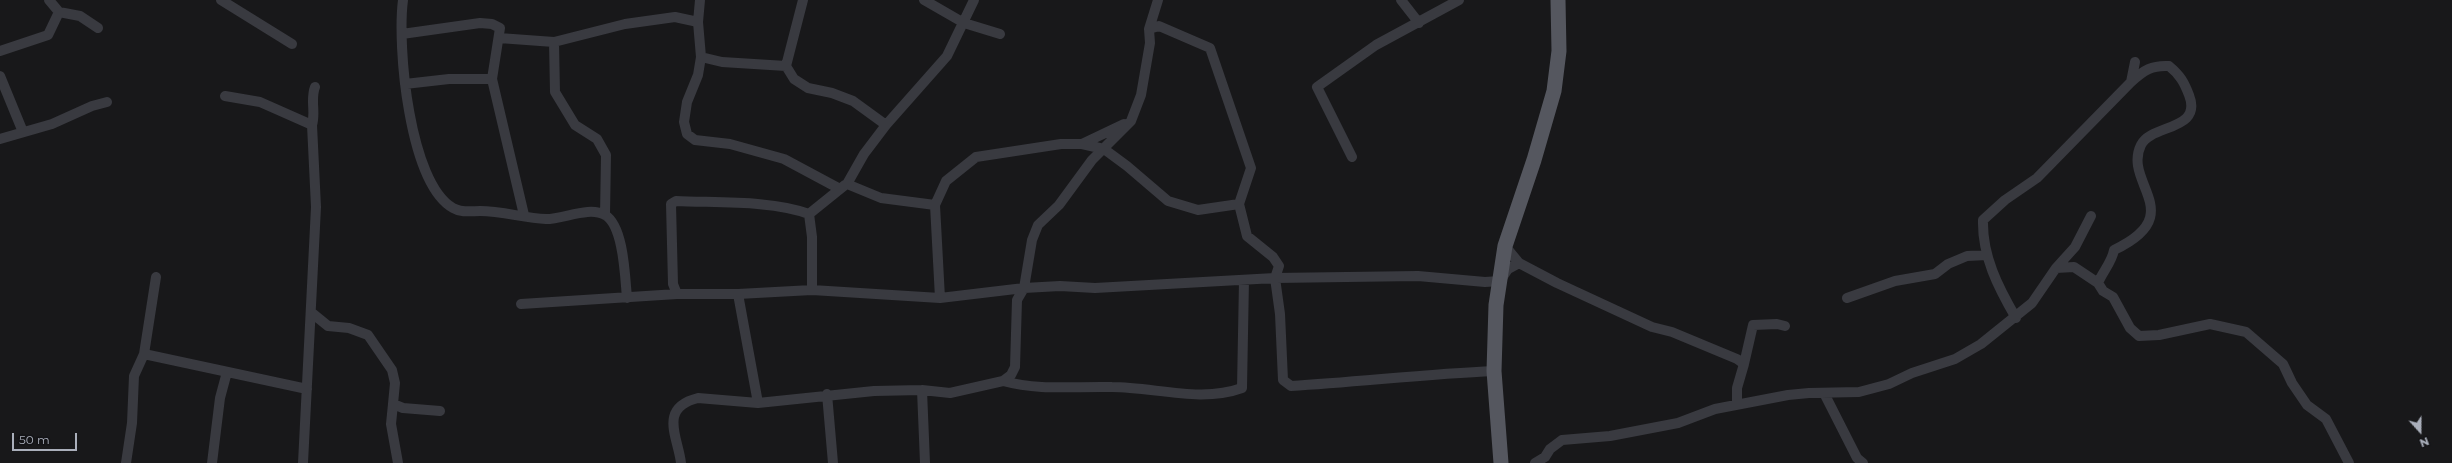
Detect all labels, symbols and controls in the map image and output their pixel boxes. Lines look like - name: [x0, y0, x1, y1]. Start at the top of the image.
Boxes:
- north arrow: [2400, 411, 2440, 451]
- scale bar: [14, 425, 79, 451]
- text: 50 m: [19, 432, 50, 447]
- text: N: [2418, 434, 2431, 450]

